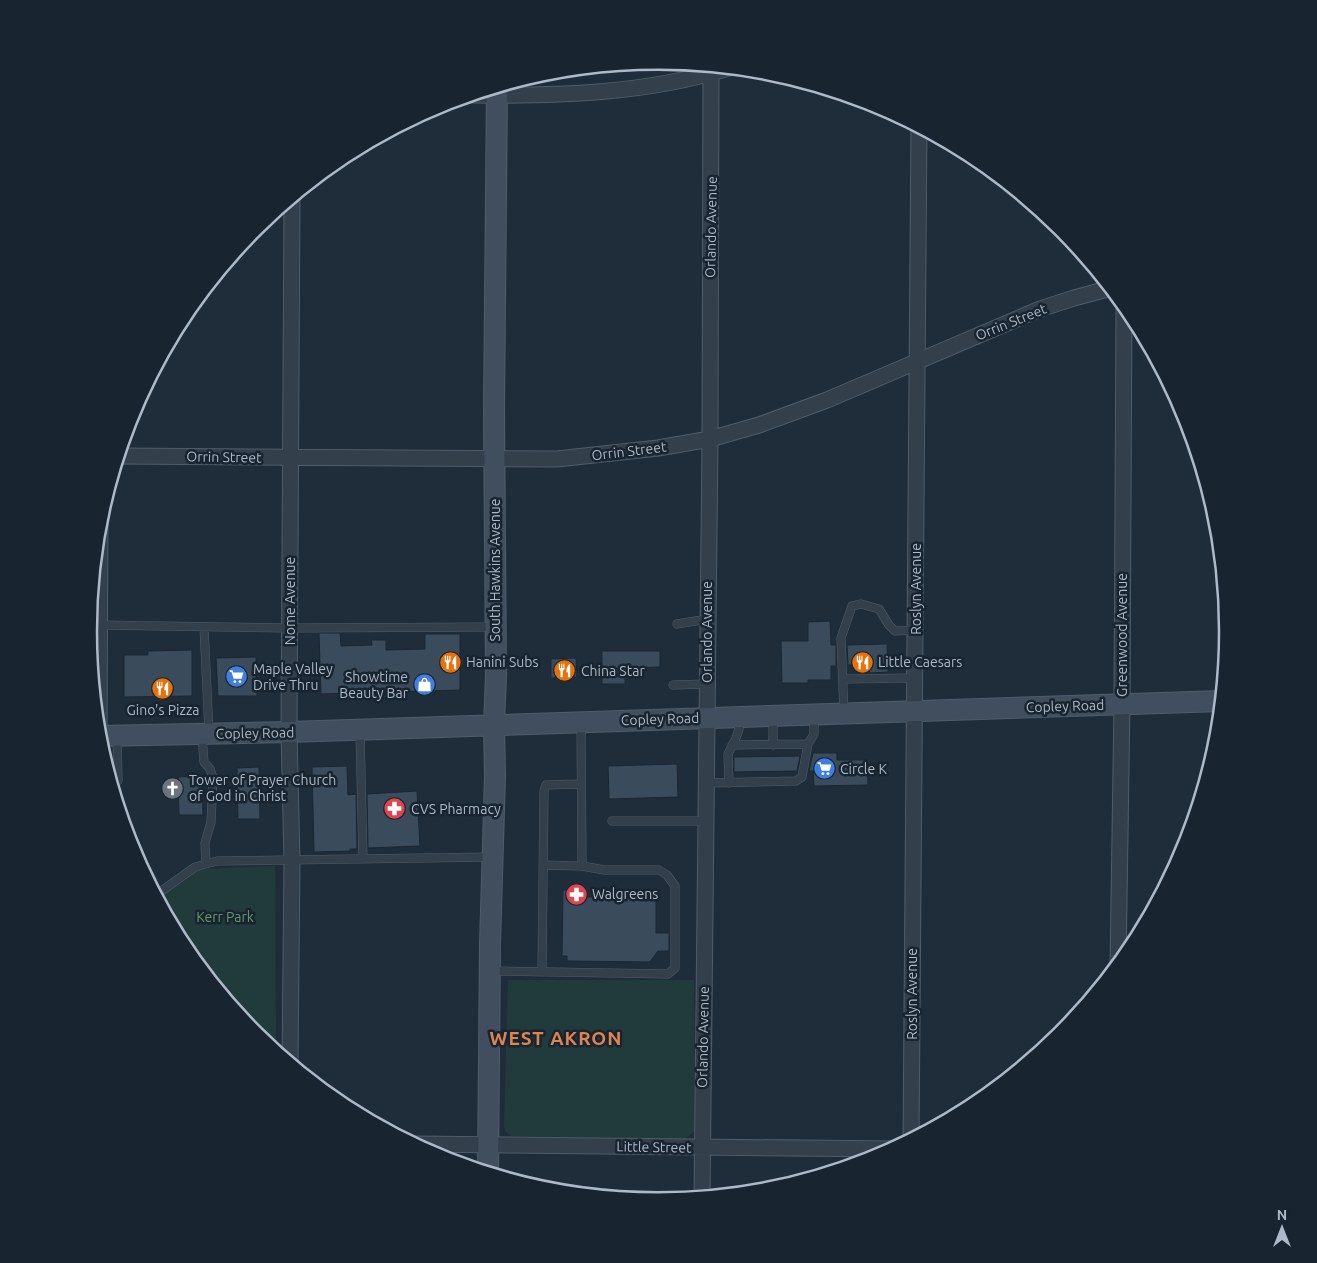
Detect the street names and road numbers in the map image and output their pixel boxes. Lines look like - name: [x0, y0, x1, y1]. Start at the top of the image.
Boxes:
- street label: Orlando Avenue: [702, 176, 720, 278]
- street label: Orrin Street: [973, 300, 1049, 343]
- street label: Orrin Street: [591, 438, 668, 464]
- street label: Orrin Street: [186, 448, 262, 466]
- street label: South Hawkins Avenue: [487, 499, 503, 641]
- street label: Roslyn Avenue: [908, 543, 924, 635]
- street label: Nome Avenue: [282, 557, 298, 645]
- street label: Greenwood Avenue: [1114, 573, 1130, 697]
- street label: Orlando Avenue: [699, 581, 715, 683]
- street label: Copley Road: [1025, 697, 1105, 715]
- street label: Copley Road: [620, 710, 700, 728]
- street label: Copley Road: [216, 724, 294, 742]
- street label: Roslyn Avenue: [904, 948, 920, 1040]
- street label: Orlando Avenue: [694, 986, 712, 1088]
- street label: Little Street: [616, 1138, 692, 1156]

